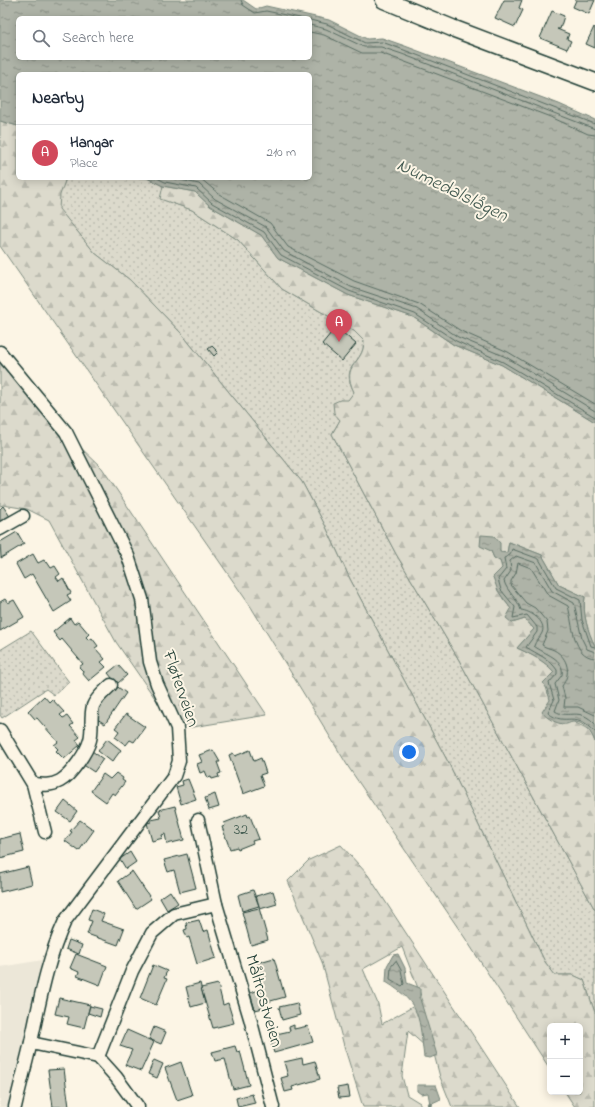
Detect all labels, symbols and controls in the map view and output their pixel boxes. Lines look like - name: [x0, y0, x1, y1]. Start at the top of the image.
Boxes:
- search box: [16, 16, 312, 60]
- icon: search: [30, 27, 52, 49]
- text: Search here: [62, 27, 134, 49]
- text: Nearby: [32, 86, 84, 111]
- text: Hangar: [70, 132, 114, 154]
- text: A: [41, 143, 49, 162]
- text: 210 m: [266, 143, 296, 162]
- water label: Numedalslågen: [391, 152, 513, 231]
- text: Place: [70, 154, 98, 173]
- pin: A: [326, 309, 352, 342]
- street label: Fløterveien: [154, 646, 205, 731]
- your location: [399, 742, 419, 762]
- house number: 32: [234, 818, 248, 842]
- street label: Måltrostveien: [237, 951, 289, 1051]
- map controls: [547, 1023, 583, 1095]
- button: +: [547, 1023, 583, 1059]
- button: −: [547, 1059, 583, 1095]

